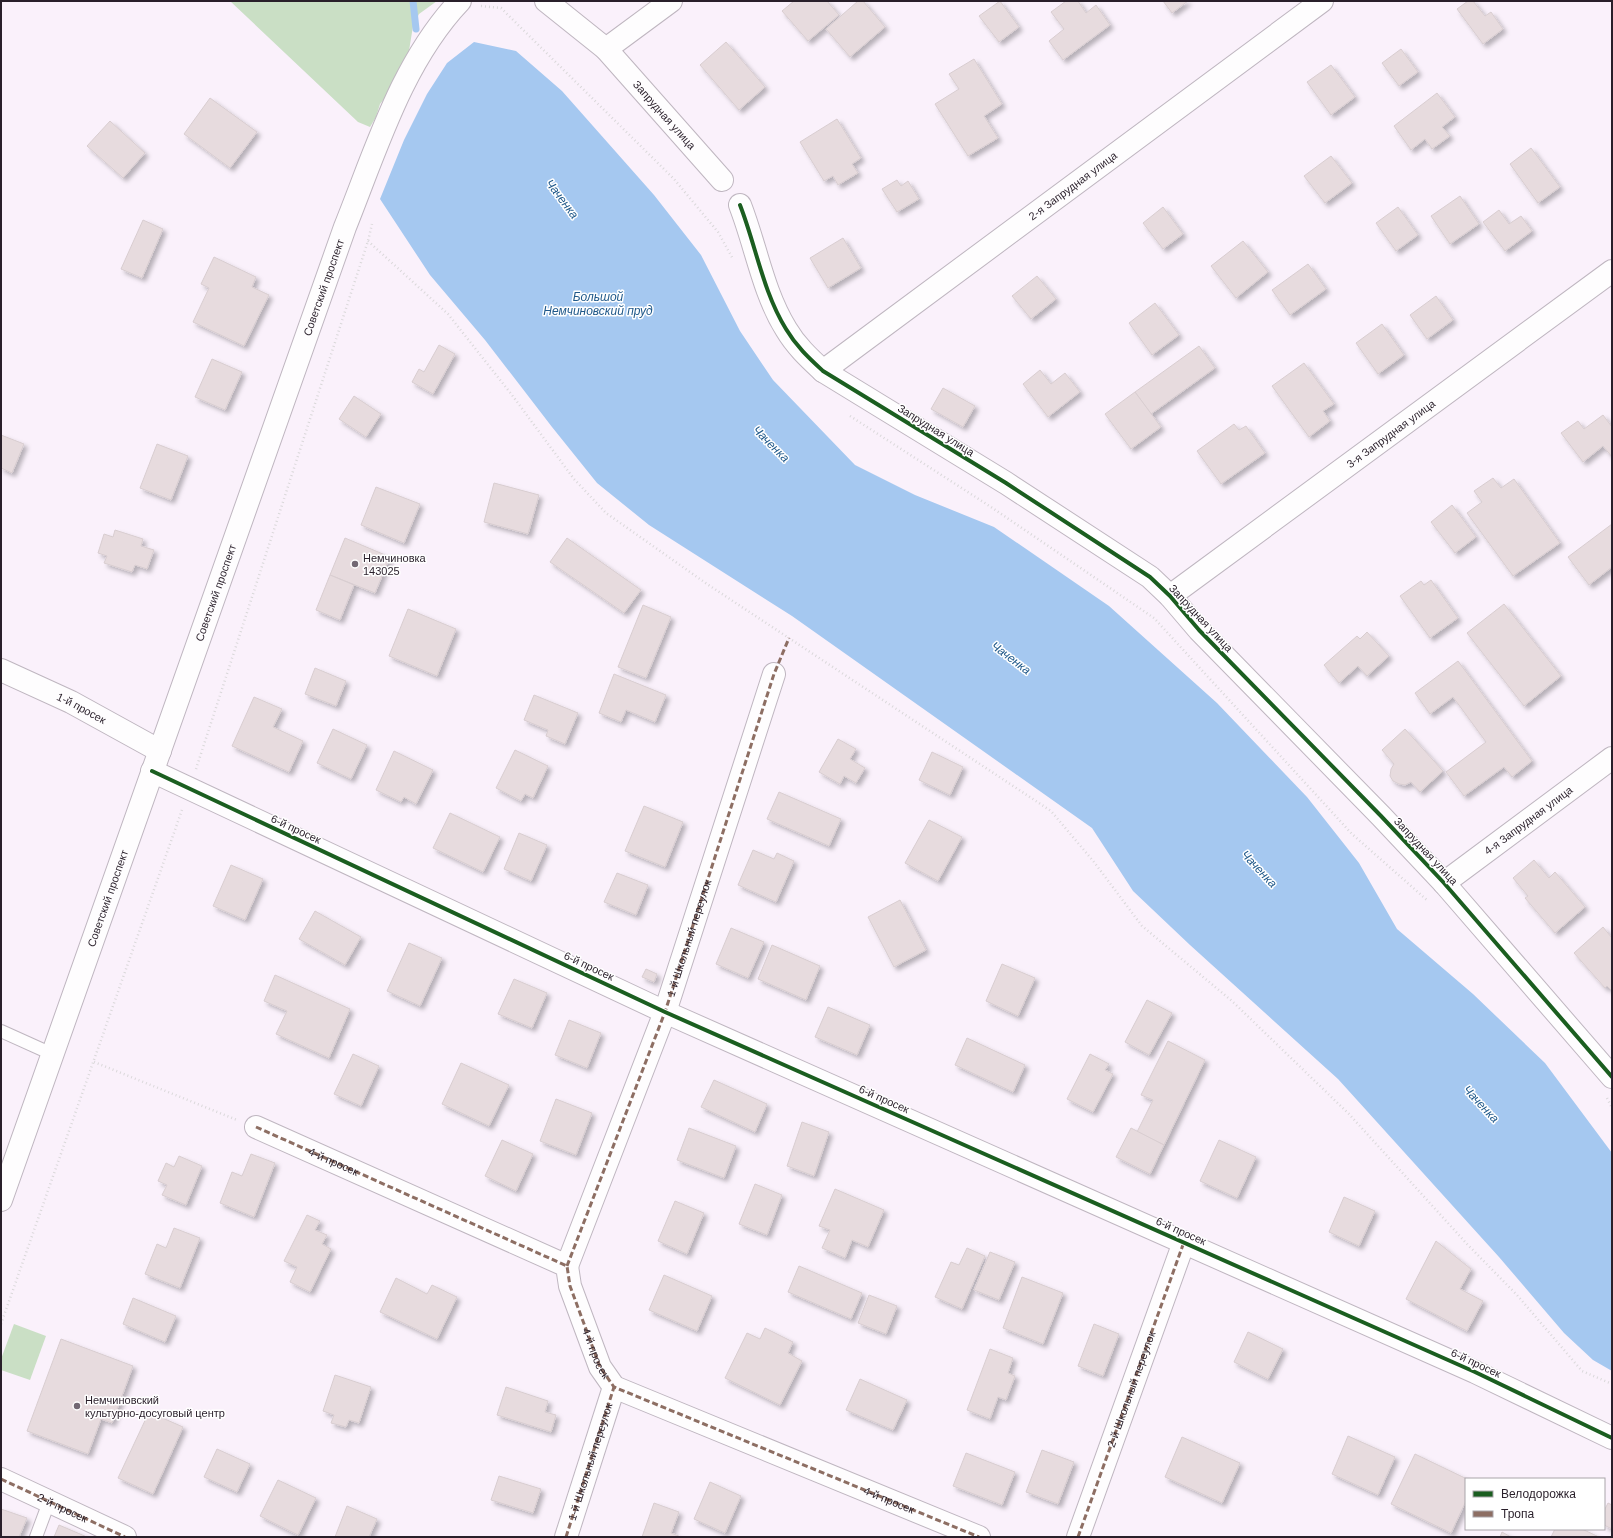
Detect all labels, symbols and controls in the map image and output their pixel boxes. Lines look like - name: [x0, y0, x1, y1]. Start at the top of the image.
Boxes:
- street label: Запрудная улица: [631, 78, 699, 152]
- street label: 2-я Запрудная улица: [1026, 149, 1120, 222]
- water label: Чаченка: [543, 177, 582, 222]
- street label: Советский проспект: [301, 237, 346, 337]
- water label: Большой Немчиновский пруд: [543, 290, 653, 318]
- street label: 3-я Запрудная улица: [1344, 397, 1438, 470]
- street label: Запрудная улица: [896, 402, 977, 459]
- water label: Чаченка: [750, 423, 792, 465]
- street label: Советский проспект: [193, 543, 238, 643]
- place label: Немчиновка 143025: [363, 552, 427, 577]
- marker: Немчиновка 143025: [350, 559, 360, 569]
- street label: Запрудная улица: [1167, 582, 1236, 655]
- water label: Чаченка: [989, 639, 1034, 678]
- street label: 1-й просек: [55, 690, 108, 726]
- street label: 4-я Запрудная улица: [1482, 783, 1575, 857]
- street label: 6-й просек: [269, 812, 323, 846]
- street label: Запрудная улица: [1392, 815, 1461, 888]
- water label: Чаченка: [1238, 847, 1280, 891]
- street label: Советский проспект: [85, 848, 130, 948]
- street label: 1-й Школьный переулок: [664, 878, 713, 998]
- street label: 6-й просек: [562, 949, 616, 983]
- water label: Чаченка: [1460, 1082, 1502, 1126]
- street label: 6-й просек: [857, 1083, 911, 1115]
- street label: 4-й просек: [307, 1145, 361, 1178]
- street label: 6-й просек: [1154, 1215, 1208, 1247]
- street label: 4-й просек: [580, 1326, 612, 1381]
- street label: 2-й Школьный переулок: [1105, 1330, 1157, 1449]
- street label: 6-й просек: [1449, 1346, 1503, 1380]
- place label: Немчиновский культурно-досуговый центр: [85, 1394, 225, 1419]
- marker: Немчиновский культурно-досуговый центр: [72, 1401, 82, 1411]
- street label: 1-й Школьный переулок: [566, 1402, 614, 1522]
- legend: [1465, 1478, 1605, 1530]
- street label: 4-й просек: [862, 1484, 916, 1516]
- text: Велодорожка: [1501, 1487, 1576, 1501]
- street label: 2-й просек: [36, 1491, 90, 1525]
- text: Тропа: [1501, 1507, 1535, 1521]

